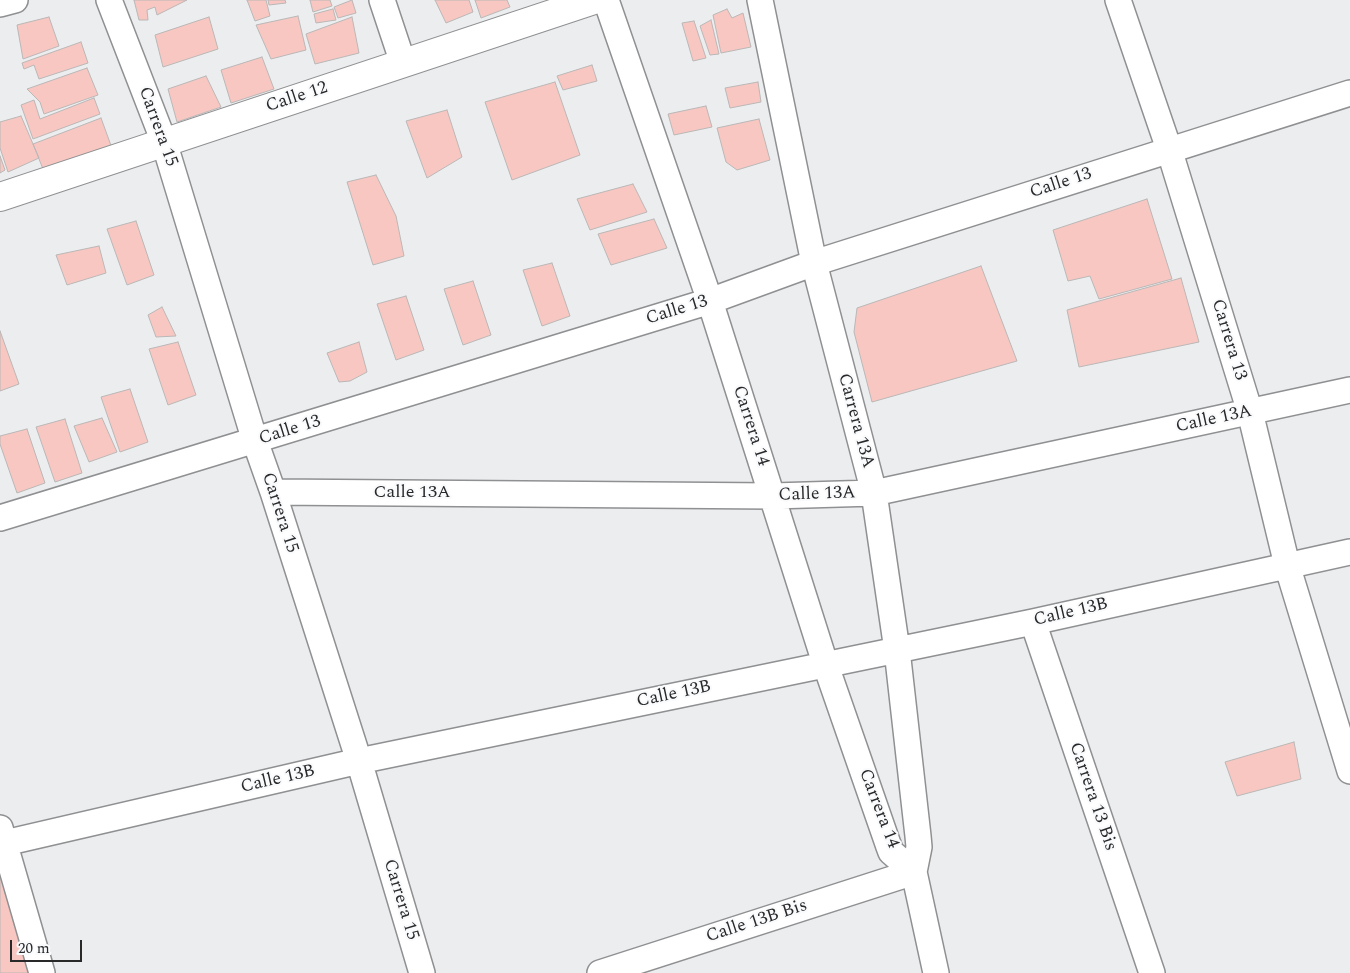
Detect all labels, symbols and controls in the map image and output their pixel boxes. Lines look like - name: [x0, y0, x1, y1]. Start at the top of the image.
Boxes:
- street label: Calle 12: [263, 78, 331, 118]
- street label: Carrera 15: [133, 84, 181, 170]
- street label: Calle 13: [1027, 164, 1095, 204]
- street label: Calle 13: [643, 291, 711, 331]
- street label: Carrera 13: [1205, 297, 1251, 383]
- street label: Carrera 13A: [832, 371, 878, 471]
- street label: Carrera 14: [727, 383, 773, 469]
- street label: Calle 13A: [1174, 401, 1254, 439]
- street label: Calle 13: [256, 411, 324, 451]
- street label: Carrera 15: [256, 470, 302, 556]
- street label: Calle 13A: [373, 482, 451, 504]
- street label: Calle 13A: [778, 483, 856, 507]
- street label: Calle 13B: [1032, 594, 1110, 632]
- street label: Calle 13B: [635, 677, 713, 713]
- street label: Carrera 13 Bis: [1063, 740, 1121, 854]
- street label: Calle 13B: [239, 761, 317, 799]
- street label: Carrera 14: [853, 766, 903, 852]
- street label: Carrera 15: [377, 857, 423, 943]
- street label: Calle 13B Bis: [704, 895, 810, 949]
- scale bar: [12, 930, 85, 962]
- text: 20 m: [18, 937, 50, 960]

